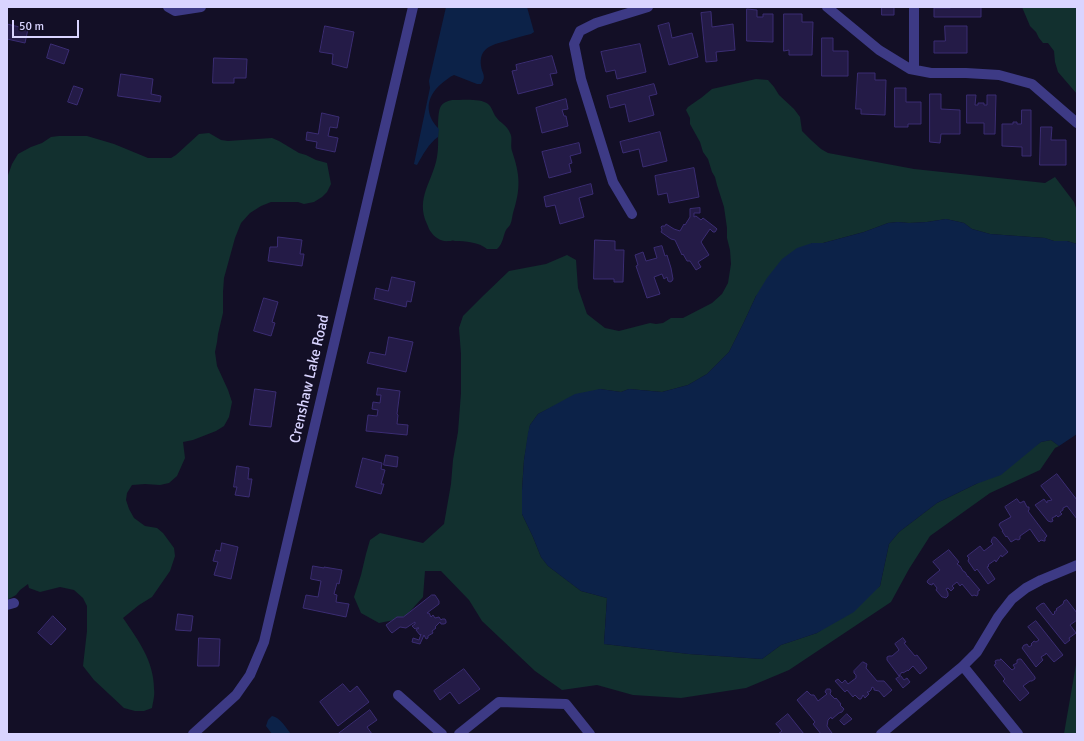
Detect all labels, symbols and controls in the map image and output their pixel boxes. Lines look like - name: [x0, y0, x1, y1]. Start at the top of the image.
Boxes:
- scale bar: [14, 12, 81, 38]
- text: 50 m: [19, 19, 44, 34]
- street label: Crenshaw Lake Road: [286, 313, 334, 445]

